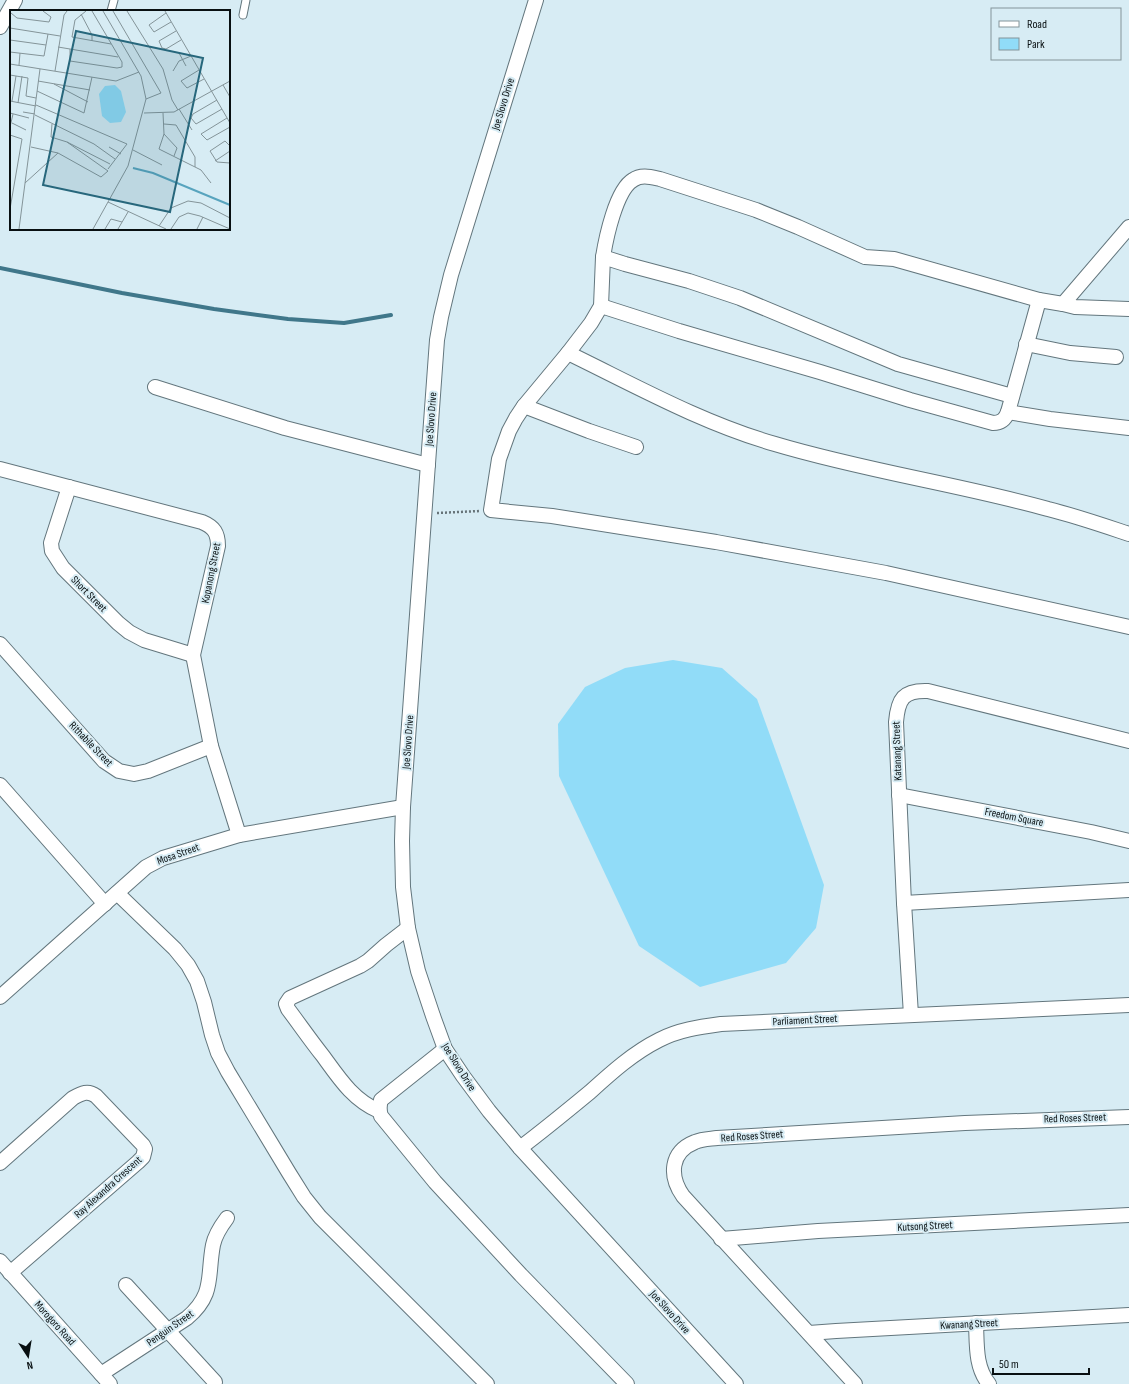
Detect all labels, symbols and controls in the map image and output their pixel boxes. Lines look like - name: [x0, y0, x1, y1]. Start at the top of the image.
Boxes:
- legend: [991, 8, 1121, 60]
- inset map: [10, 10, 230, 230]
- text: Road: [1027, 17, 1047, 32]
- text: Park: [1027, 37, 1045, 52]
- street label: Joe Slovo Drive: [489, 76, 517, 133]
- street label: Joe Slovo Drive: [423, 392, 439, 447]
- street label: Kopanong Street: [199, 541, 223, 604]
- street label: Short Street: [68, 573, 110, 615]
- street label: Joe Slovo Drive: [400, 715, 416, 770]
- street label: Rithabile Street: [66, 719, 116, 770]
- street label: Katanang Street: [889, 720, 905, 781]
- street label: Freedom Square: [984, 805, 1044, 829]
- street label: Mosa Street: [155, 840, 202, 868]
- street label: Parliament Street: [772, 1012, 838, 1028]
- street label: Joe Slovo Drive: [439, 1040, 479, 1093]
- street label: Red Roses Street: [1044, 1110, 1107, 1126]
- street label: Red Roses Street: [720, 1127, 784, 1145]
- street label: Ray Alexandra Crescent: [72, 1153, 145, 1221]
- street label: Kutsong Street: [897, 1218, 954, 1234]
- street label: Joe Slovo Drive: [646, 1287, 693, 1336]
- street label: Morogoro Road: [32, 1298, 79, 1348]
- street label: Penguin Street: [144, 1307, 197, 1349]
- street label: Kwanang Street: [940, 1316, 999, 1332]
- north arrow: [8, 1336, 48, 1376]
- scale bar: [993, 1350, 1089, 1376]
- text: 50 m: [999, 1357, 1019, 1372]
- text: N: [26, 1358, 34, 1372]

